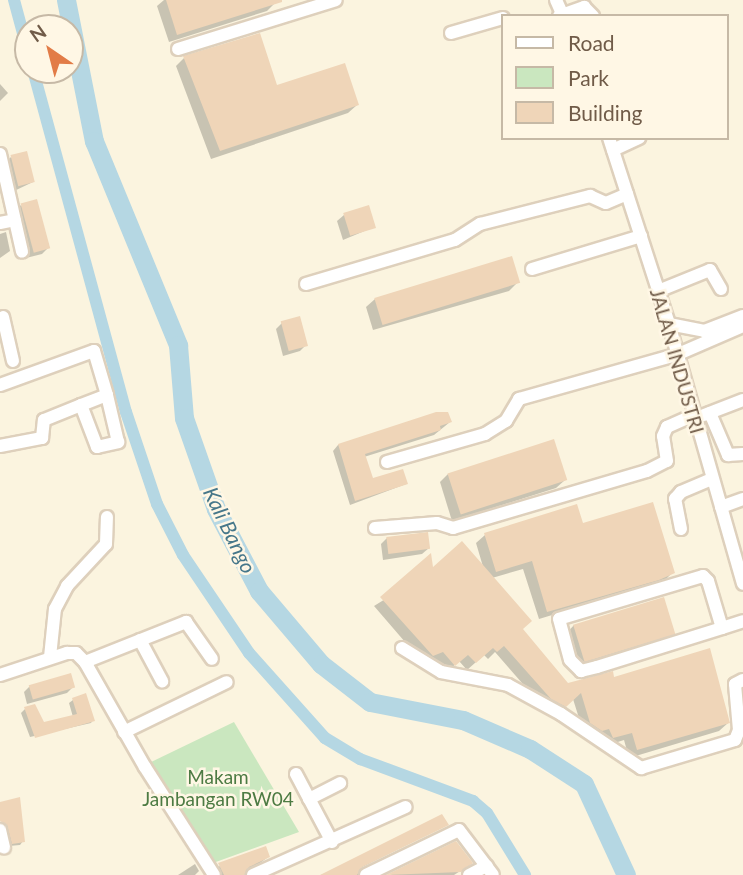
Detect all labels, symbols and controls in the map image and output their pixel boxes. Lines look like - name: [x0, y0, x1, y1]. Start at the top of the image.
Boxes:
- north arrow: [14, 14, 84, 84]
- legend: [502, 14, 729, 140]
- text: N: [25, 19, 50, 47]
- text: Road: [568, 30, 615, 55]
- text: Park: [568, 65, 609, 90]
- text: Building: [568, 100, 643, 125]
- street label: JALAN INDUSTRI: [645, 286, 709, 436]
- water label: Kali Bango: [198, 483, 262, 577]
- park label: Makam Jambangan RW04: [142, 766, 294, 810]

